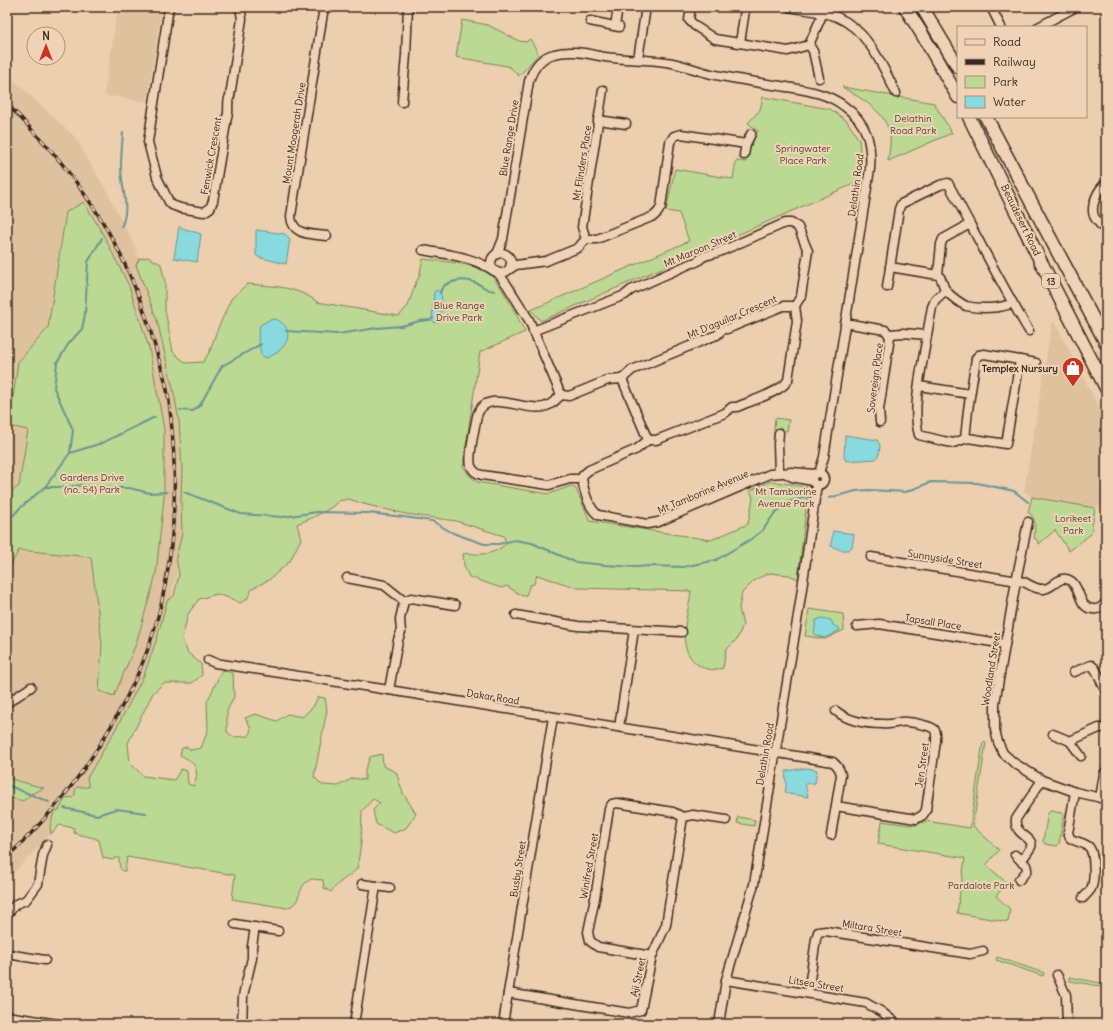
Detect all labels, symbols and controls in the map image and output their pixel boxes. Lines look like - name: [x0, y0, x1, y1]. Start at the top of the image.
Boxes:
- north arrow: [26, 26, 66, 66]
- legend: [957, 26, 1087, 118]
- text: N: [42, 29, 50, 43]
- text: Road: [993, 34, 1021, 49]
- text: Railway: [993, 54, 1036, 69]
- text: Park: [993, 74, 1018, 89]
- street label: Mount Moogerah Drive: [280, 81, 308, 185]
- text: Water: [993, 94, 1026, 109]
- street label: Blue Range Drive: [497, 99, 521, 177]
- park label: Delathin Road Park: [890, 112, 936, 137]
- street label: Fenwick Crescent: [198, 116, 224, 196]
- street label: Mt Flinders Place: [570, 124, 594, 202]
- park label: Springwater Place Park: [775, 142, 831, 167]
- street label: Delathin Road: [845, 153, 867, 217]
- street label: Beaudesert Road: [998, 182, 1044, 258]
- street label: Mt Maroon Street: [662, 228, 739, 270]
- road number: 13: [1042, 274, 1060, 288]
- street label: Mt D'aguilar Crescent: [685, 292, 779, 342]
- park label: Blue Range Drive Park: [433, 299, 485, 324]
- street label: Sovereign Place: [864, 342, 886, 414]
- shop icon: Templex Nursury: [1060, 355, 1086, 388]
- place label: Templex Nursury: [982, 362, 1058, 375]
- street label: Mt Tamborine Avenue: [656, 467, 750, 517]
- park label: Gardens Drive (no. 54) Park: [60, 471, 124, 496]
- park label: Mt Tamborine Avenue Park: [755, 485, 817, 510]
- park label: Lorikeet Park: [1055, 512, 1092, 537]
- street label: Sunnyside Street: [907, 547, 984, 571]
- street label: Tapsall Place: [904, 611, 962, 633]
- street label: Woodland Street: [979, 631, 1003, 707]
- street label: Dakar Road: [466, 686, 521, 708]
- street label: Delathin Road: [753, 722, 777, 786]
- street label: Jen Street: [912, 741, 932, 788]
- street label: Winifred Street: [577, 831, 601, 900]
- street label: Busby Street: [507, 839, 529, 898]
- park label: Pardalote Park: [948, 879, 1014, 892]
- street label: Miltara Street: [841, 917, 903, 939]
- street label: Aji Street: [627, 955, 649, 998]
- street label: Litsea Street: [787, 973, 845, 995]

